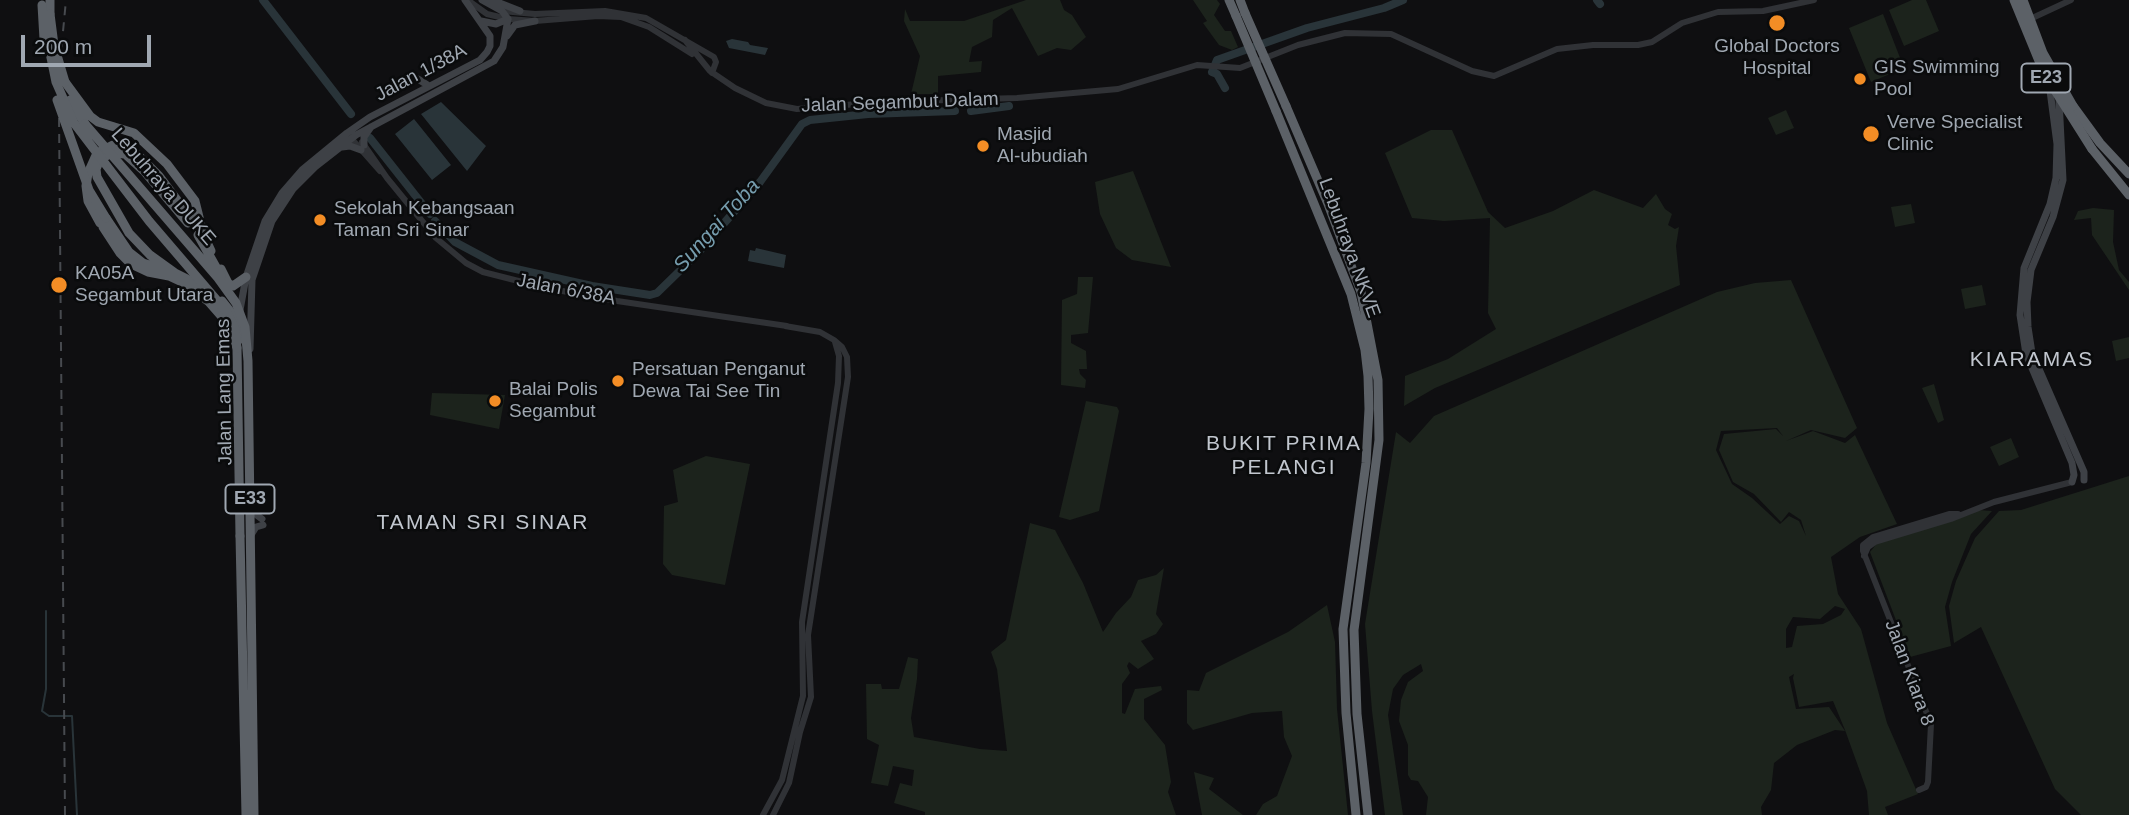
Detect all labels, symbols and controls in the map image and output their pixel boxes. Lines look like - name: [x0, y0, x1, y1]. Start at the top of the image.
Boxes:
- marker: Global Doctors Hospital: [1767, 13, 1787, 33]
- scale bar: [24, 21, 154, 65]
- text: 200 m: [34, 35, 92, 58]
- place label: Global Doctors Hospital: [1714, 36, 1840, 80]
- street label: Jalan 1/38A: [371, 39, 471, 107]
- place label: GIS Swimming Pool: [1874, 57, 2000, 101]
- road number: E23: [2022, 64, 2070, 92]
- marker: GIS Swimming Pool: [1852, 71, 1868, 87]
- street label: Jalan Segambut Dalam: [801, 88, 999, 118]
- place label: Verve Specialist Clinic: [1887, 112, 2022, 156]
- street label: Lebuhraya DUKE: [106, 124, 220, 250]
- place label: Masjid Al-ubudiah: [997, 124, 1088, 168]
- marker: Verve Specialist Clinic: [1861, 124, 1881, 144]
- marker: Masjid Al-ubudiah: [975, 138, 991, 154]
- water label: Sungai Toba: [668, 174, 766, 278]
- street label: Lebuhraya NKVE: [1313, 175, 1385, 321]
- place label: Sekolah Kebangsaan Taman Sri Sinar: [334, 198, 515, 242]
- marker: Sekolah Kebangsaan Taman Sri Sinar: [312, 212, 328, 228]
- place label: KA05A Segambut Utara: [75, 263, 213, 307]
- street label: Jalan 6/38A: [515, 269, 617, 311]
- marker: KA05A Segambut Utara: [49, 275, 69, 295]
- street label: Jalan Lang Emas: [212, 318, 238, 466]
- district label: KIARAMAS: [1971, 347, 2093, 373]
- place label: Persatuan Penganut Dewa Tai See Tin: [632, 359, 805, 403]
- marker: Persatuan Penganut Dewa Tai See Tin: [610, 373, 626, 389]
- place label: Balai Polis Segambut: [509, 379, 598, 423]
- marker: Balai Polis Segambut: [487, 393, 503, 409]
- district label: BUKIT PRIMA PELANGI: [1207, 431, 1361, 481]
- road number: E33: [226, 485, 274, 514]
- district label: TAMAN SRI SINAR: [378, 510, 588, 536]
- street label: Jalan Kiara 8: [1879, 617, 1939, 729]

